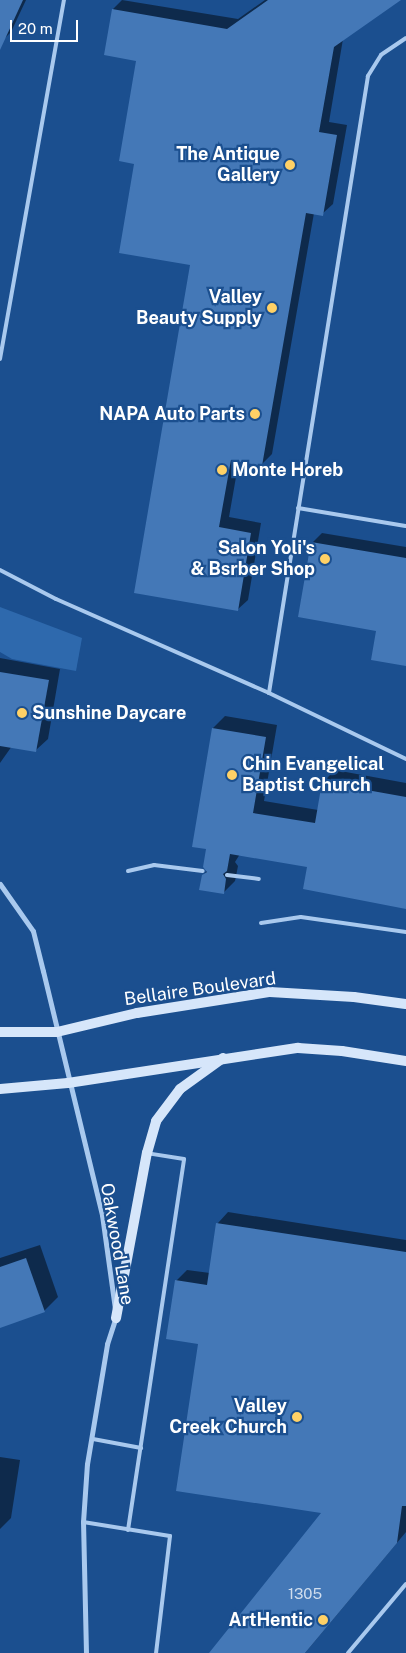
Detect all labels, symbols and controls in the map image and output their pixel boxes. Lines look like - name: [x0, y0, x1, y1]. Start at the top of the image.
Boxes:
- scale bar: [12, 10, 80, 42]
- text: 20 m: [18, 20, 53, 37]
- place label: The Antique Gallery: [176, 144, 280, 186]
- marker: The Antique Gallery: [284, 159, 296, 171]
- place label: Valley Beauty Supply: [136, 287, 262, 330]
- marker: Valley Beauty Supply: [266, 302, 278, 314]
- place label: NAPA Auto Parts: [99, 403, 245, 425]
- marker: NAPA Auto Parts: [249, 408, 261, 420]
- place label: Monte Horeb: [232, 459, 343, 481]
- marker: Monte Horeb: [216, 464, 228, 476]
- place label: Salon Yoli's & Bsrber Shop: [190, 538, 315, 580]
- marker: Salon Yoli's & Bsrber Shop: [319, 553, 331, 565]
- place label: Sunshine Daycare: [32, 702, 186, 724]
- marker: Sunshine Daycare: [16, 707, 28, 719]
- place label: Chin Evangelical Baptist Church: [242, 754, 384, 796]
- marker: Chin Evangelical Baptist Church: [226, 769, 238, 781]
- street label: Bellaire Boulevard: [123, 968, 277, 1010]
- street label: Oakwood Lane: [96, 1181, 138, 1307]
- place label: Valley Creek Church: [169, 1396, 287, 1438]
- marker: Valley Creek Church: [291, 1411, 303, 1423]
- house number: 1305: [288, 1585, 322, 1603]
- place label: ArtHentic: [229, 1609, 313, 1631]
- marker: ArtHentic: [317, 1614, 329, 1626]

